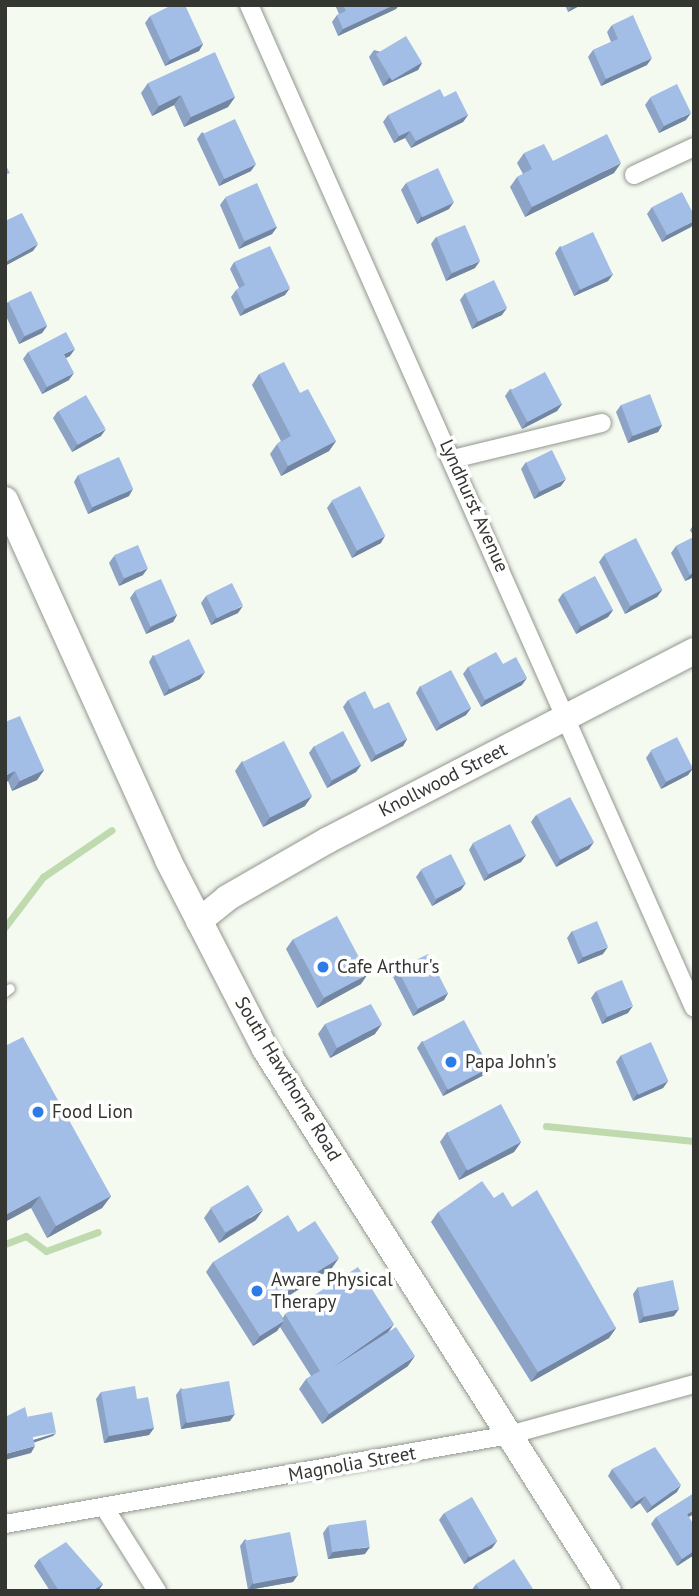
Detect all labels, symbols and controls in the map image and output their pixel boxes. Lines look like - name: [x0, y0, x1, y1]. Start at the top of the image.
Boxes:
- street label: Lyndhurst Avenue: [434, 436, 514, 576]
- street label: Knollwood Street: [375, 738, 511, 822]
- place label: Cafe Arthur's: [337, 956, 440, 978]
- marker: Cafe Arthur's: [315, 959, 331, 975]
- street label: South Hawthorne Road: [230, 993, 346, 1165]
- place label: Papa John's: [465, 1051, 557, 1073]
- marker: Papa John's: [443, 1054, 459, 1070]
- place label: Food Lion: [52, 1101, 133, 1123]
- marker: Food Lion: [30, 1104, 46, 1120]
- place label: Aware Physical Therapy: [271, 1269, 393, 1313]
- marker: Aware Physical Therapy: [249, 1283, 265, 1299]
- street label: Magnolia Street: [287, 1442, 417, 1486]

